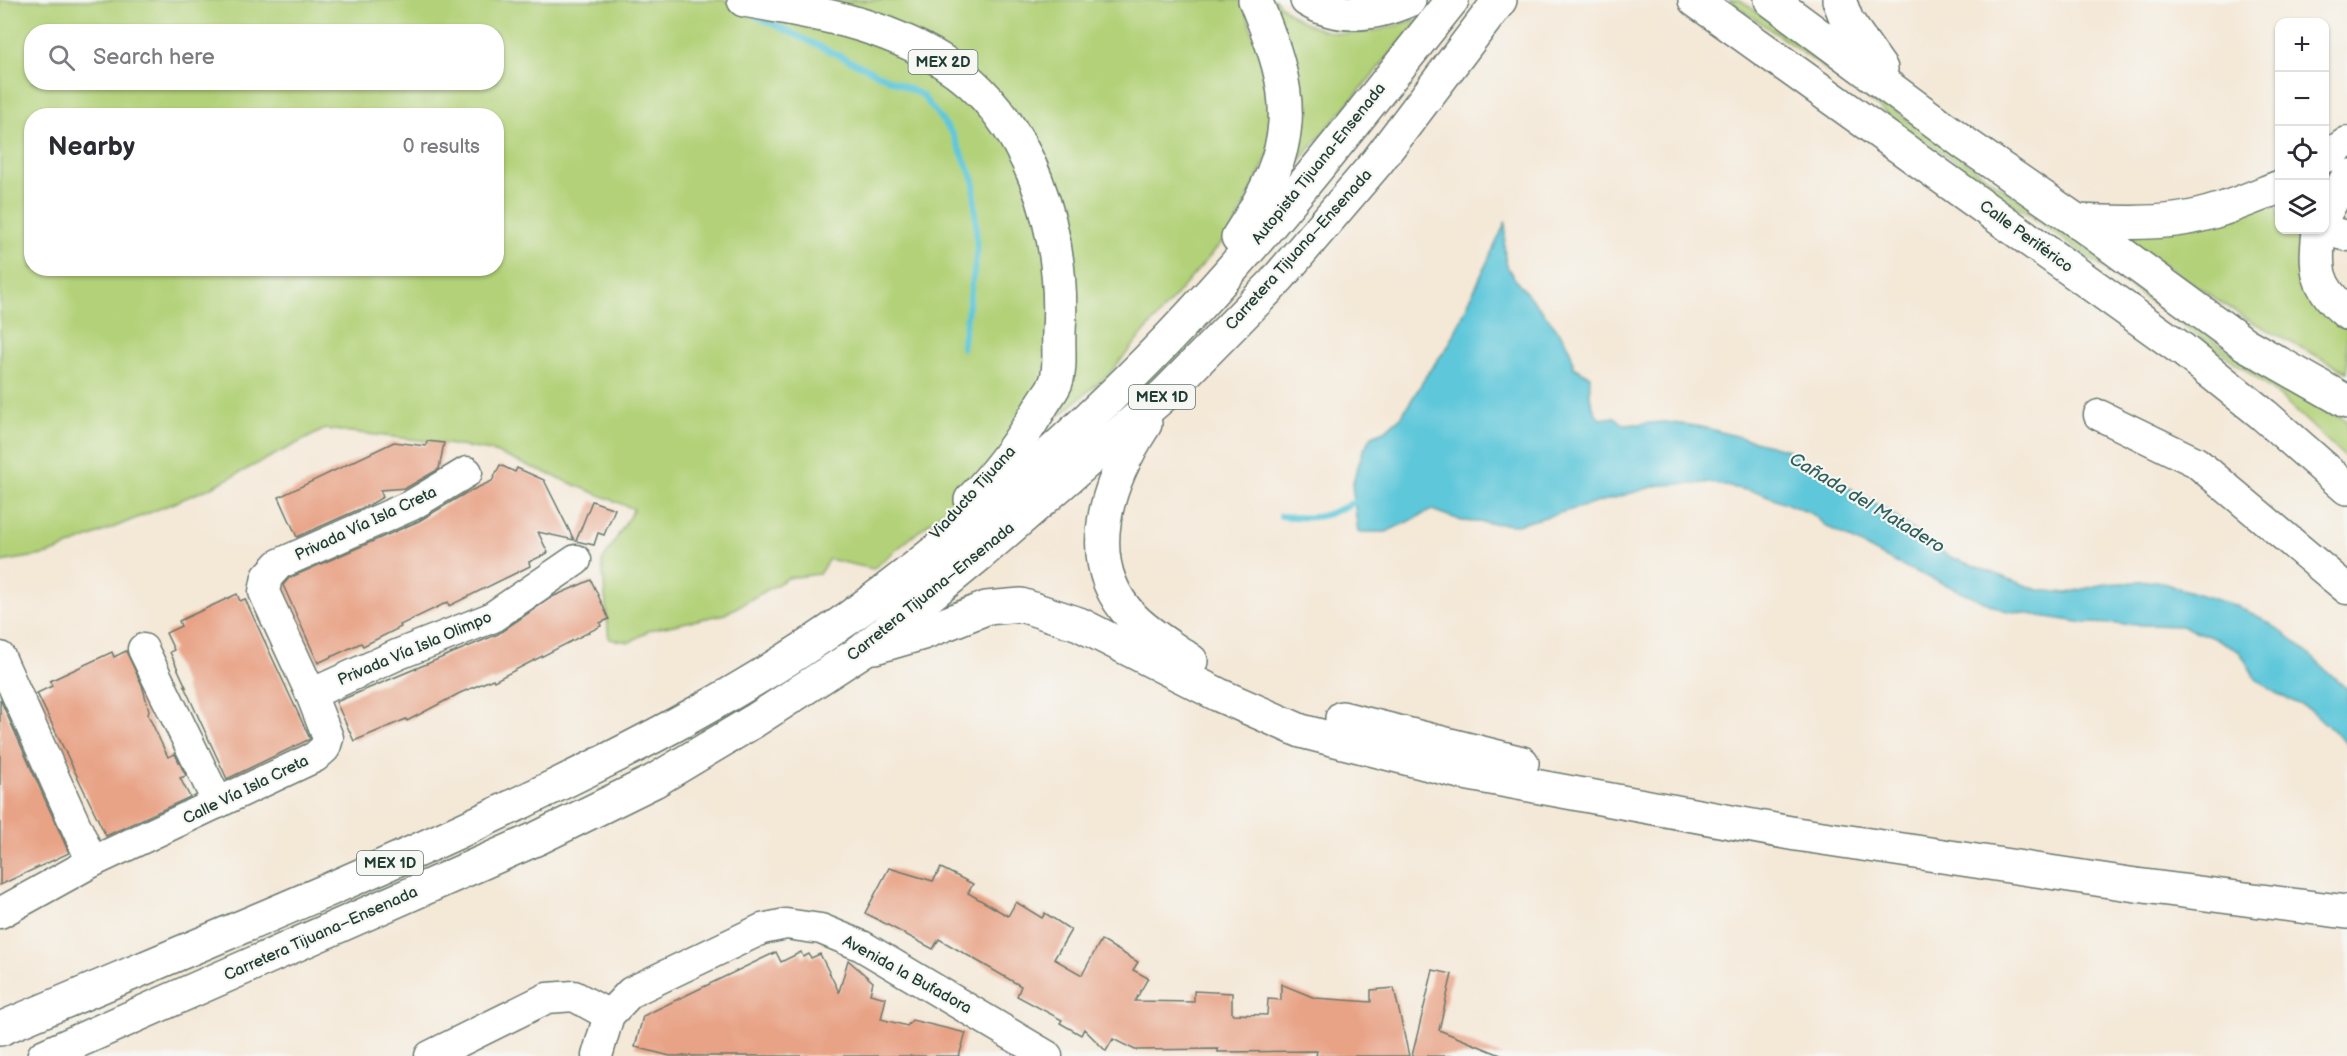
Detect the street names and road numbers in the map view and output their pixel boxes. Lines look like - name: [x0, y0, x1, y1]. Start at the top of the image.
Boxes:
- road number: MEX 2D: [908, 50, 978, 74]
- street label: Autopista Tijuana-Ensenada: [1248, 80, 1390, 248]
- street label: Carretera Tijuana–Ensenada: [1222, 166, 1376, 334]
- street label: Calle Periférico: [1976, 197, 2076, 277]
- road number: MEX 1D: [1129, 385, 1195, 409]
- street label: Viaducto Tijuana: [926, 442, 1020, 544]
- street label: Privada Vía Isla Creta: [292, 483, 440, 565]
- street label: Carretera Tijuana–Ensenada: [843, 519, 1019, 665]
- street label: Privada Vía Isla Olimpo: [335, 608, 495, 690]
- street label: Calle Vía Isla Creta: [180, 751, 312, 829]
- road number: MEX 1D: [357, 851, 423, 875]
- street label: Carretera Tijuana–Ensenada: [221, 883, 421, 985]
- street label: Avenida la Bufadora: [839, 932, 975, 1018]

